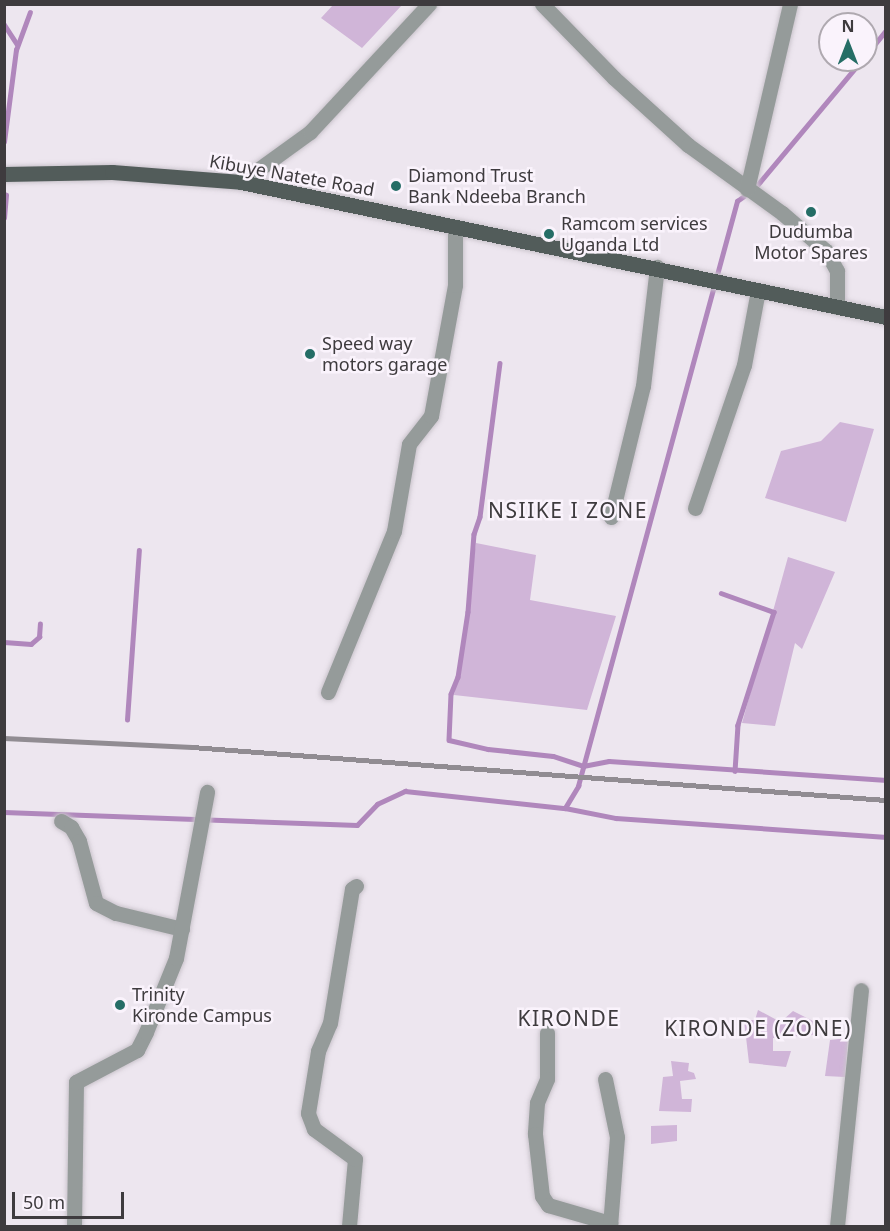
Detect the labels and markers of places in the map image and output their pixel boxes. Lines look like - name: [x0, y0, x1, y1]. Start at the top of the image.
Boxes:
- place label: Diamond Trust Bank Ndeeba Branch: [408, 165, 586, 207]
- marker: Diamond Trust Bank Ndeeba Branch: [389, 179, 403, 193]
- marker: Dudumba Motor Spares: [804, 205, 818, 219]
- place label: Ramcom services Uganda Ltd: [561, 213, 708, 256]
- place label: Dudumba Motor Spares: [754, 221, 868, 264]
- marker: Ramcom services Uganda Ltd: [542, 227, 556, 241]
- place label: Speed way motors garage: [322, 333, 447, 376]
- marker: Speed way motors garage: [303, 347, 317, 361]
- place label: Trinity Kironde Campus: [132, 984, 272, 1026]
- marker: Trinity Kironde Campus: [113, 998, 127, 1012]

